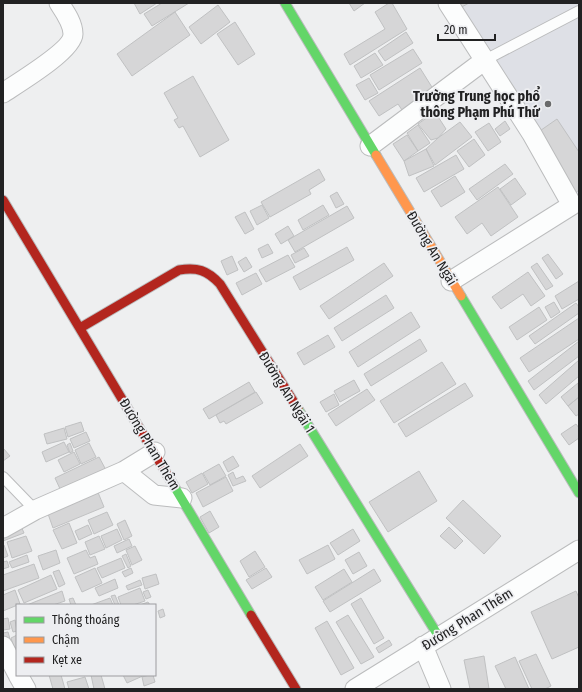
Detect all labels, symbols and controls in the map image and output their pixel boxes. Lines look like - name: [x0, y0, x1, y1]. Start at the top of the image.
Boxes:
- scale bar: [438, 16, 495, 42]
- text: 20 m: [444, 23, 468, 37]
- place label: Trường Trung học phổ thông Phạm Phú Thứ: [413, 86, 541, 121]
- marker: Trường Trung học phổ thông Phạm Phú Thứ: [543, 99, 553, 109]
- street label: Đường An Ngãi: [403, 208, 460, 289]
- street label: Đường An Ngãi 1: [255, 349, 318, 436]
- street label: Đường Phan Thêm: [115, 395, 184, 493]
- street label: Đường Phan Thêm: [419, 585, 516, 654]
- legend: [16, 604, 156, 676]
- text: Thông thoáng: [52, 613, 120, 627]
- text: Chậm: [52, 633, 79, 647]
- text: Kẹt xe: [52, 653, 82, 667]

